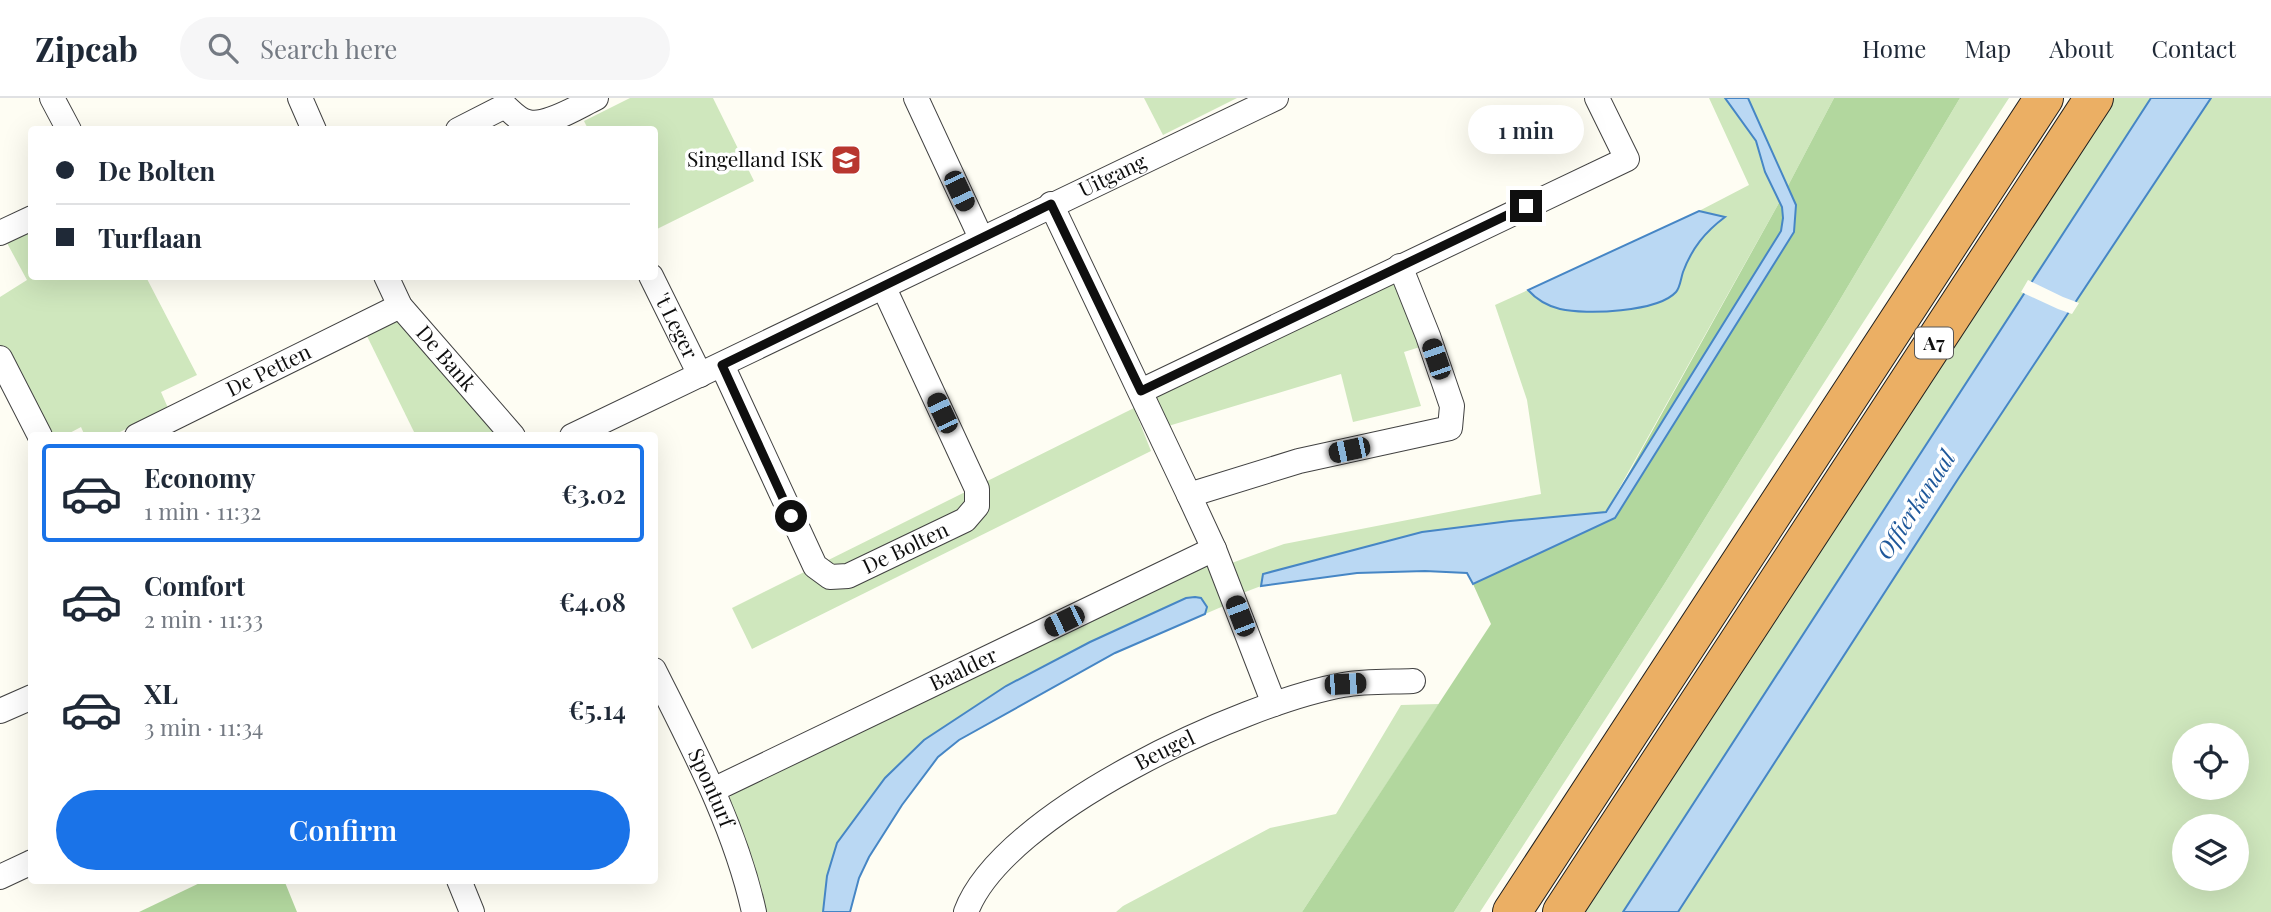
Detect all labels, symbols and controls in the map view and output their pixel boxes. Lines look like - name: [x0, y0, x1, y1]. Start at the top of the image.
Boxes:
- search box: [180, 17, 670, 80]
- text: Zipcab: [35, 26, 138, 70]
- icon: search: [204, 29, 242, 67]
- text: Search here: [260, 31, 397, 66]
- text: Home: [1862, 32, 1926, 64]
- text: Map: [1964, 32, 2011, 64]
- text: About: [2049, 32, 2113, 64]
- text: Contact: [2151, 32, 2236, 64]
- callout: 1 min: [1468, 105, 1584, 154]
- text: 1 min: [1498, 114, 1554, 145]
- school or university icon: Singelland ISK: [829, 143, 863, 177]
- place label: Singelland ISK: [687, 144, 823, 172]
- street label: Uitgang: [1073, 146, 1150, 202]
- text: De Bolten: [98, 153, 215, 188]
- car: [941, 168, 978, 214]
- route end: [1510, 190, 1542, 222]
- text: Turflaan: [98, 220, 202, 255]
- street label: 't Leger: [650, 288, 706, 364]
- street label: De Bank: [411, 319, 484, 397]
- road number: A7: [1915, 328, 1953, 358]
- street label: De Petten: [221, 336, 315, 402]
- car: [1420, 336, 1453, 382]
- car: [924, 390, 961, 436]
- car: [1327, 435, 1372, 465]
- water label: Offierkanaal: [1868, 442, 1962, 565]
- text: Economy: [144, 460, 255, 495]
- icon: car: [60, 462, 123, 525]
- text: €3.02: [561, 476, 626, 511]
- text: 1 min · 11:32: [144, 495, 261, 526]
- route start: [775, 500, 807, 532]
- street label: De Bolten: [857, 514, 953, 579]
- text: Comfort: [144, 568, 245, 603]
- icon: car: [60, 570, 123, 633]
- text: €4.08: [559, 584, 626, 619]
- car: [1223, 593, 1258, 639]
- car: [1041, 602, 1088, 640]
- text: 2 min · 11:33: [144, 603, 263, 634]
- street label: Baalder: [924, 639, 1002, 696]
- car: [1324, 672, 1367, 696]
- text: XL: [144, 676, 178, 711]
- icon: car: [60, 678, 123, 741]
- text: €5.14: [568, 692, 626, 727]
- text: 3 min · 11:34: [144, 711, 263, 742]
- street label: Beugel: [1129, 722, 1198, 775]
- map controls: [2172, 723, 2249, 891]
- button: locate: [2172, 723, 2249, 800]
- street label: Sponturf: [683, 743, 743, 833]
- button: Confirm: [56, 790, 630, 870]
- button: layers: [2172, 814, 2249, 891]

